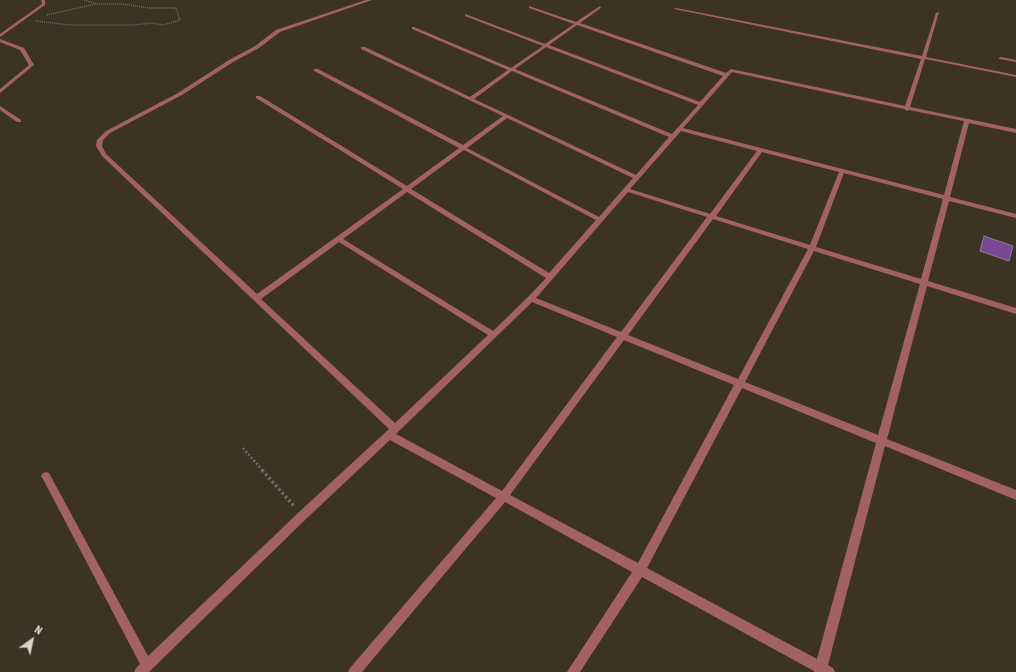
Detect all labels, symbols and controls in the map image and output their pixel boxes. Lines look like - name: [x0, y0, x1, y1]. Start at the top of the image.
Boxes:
- north arrow: [12, 620, 52, 660]
- text: N: [33, 623, 45, 637]

